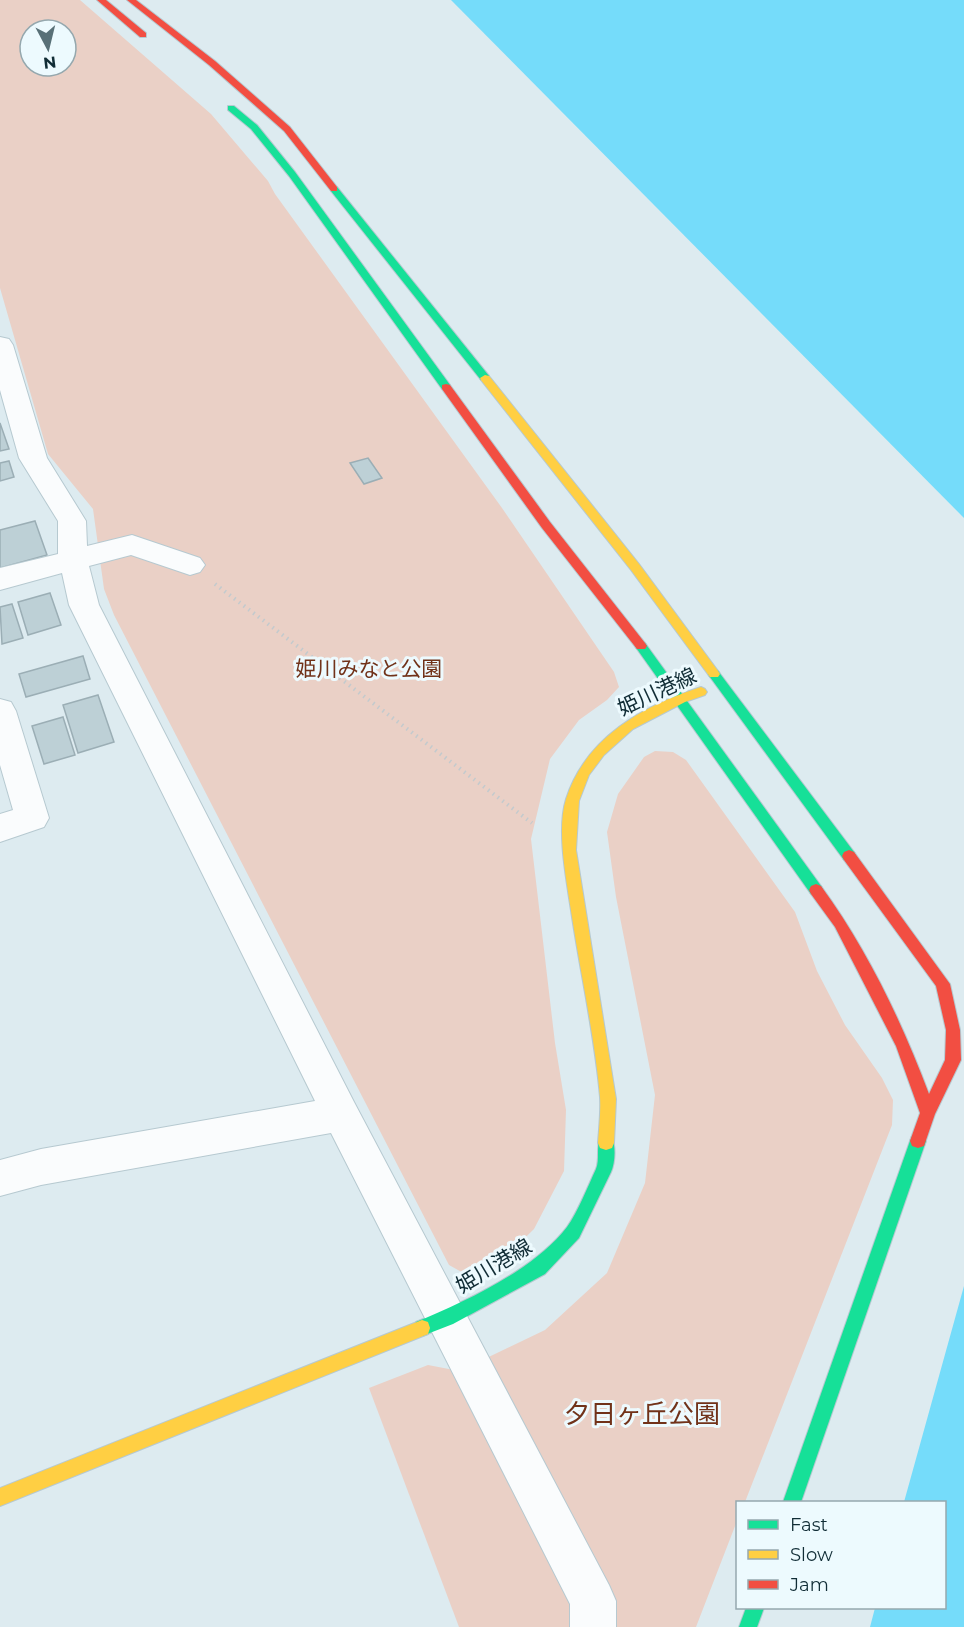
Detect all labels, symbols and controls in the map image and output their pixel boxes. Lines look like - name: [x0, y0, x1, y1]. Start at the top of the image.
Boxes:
- north arrow: [18, 18, 78, 78]
- text: N: [42, 52, 57, 73]
- park label: 姫川みなと公園: [296, 656, 443, 681]
- street label: 姫川港線: [613, 662, 700, 721]
- street label: 姫川港線: [451, 1233, 536, 1298]
- park label: 夕日ヶ丘公園: [564, 1398, 720, 1430]
- legend: [736, 1501, 946, 1609]
- text: Fast: [790, 1514, 828, 1536]
- text: Slow: [790, 1544, 833, 1566]
- text: Jam: [789, 1574, 829, 1596]

